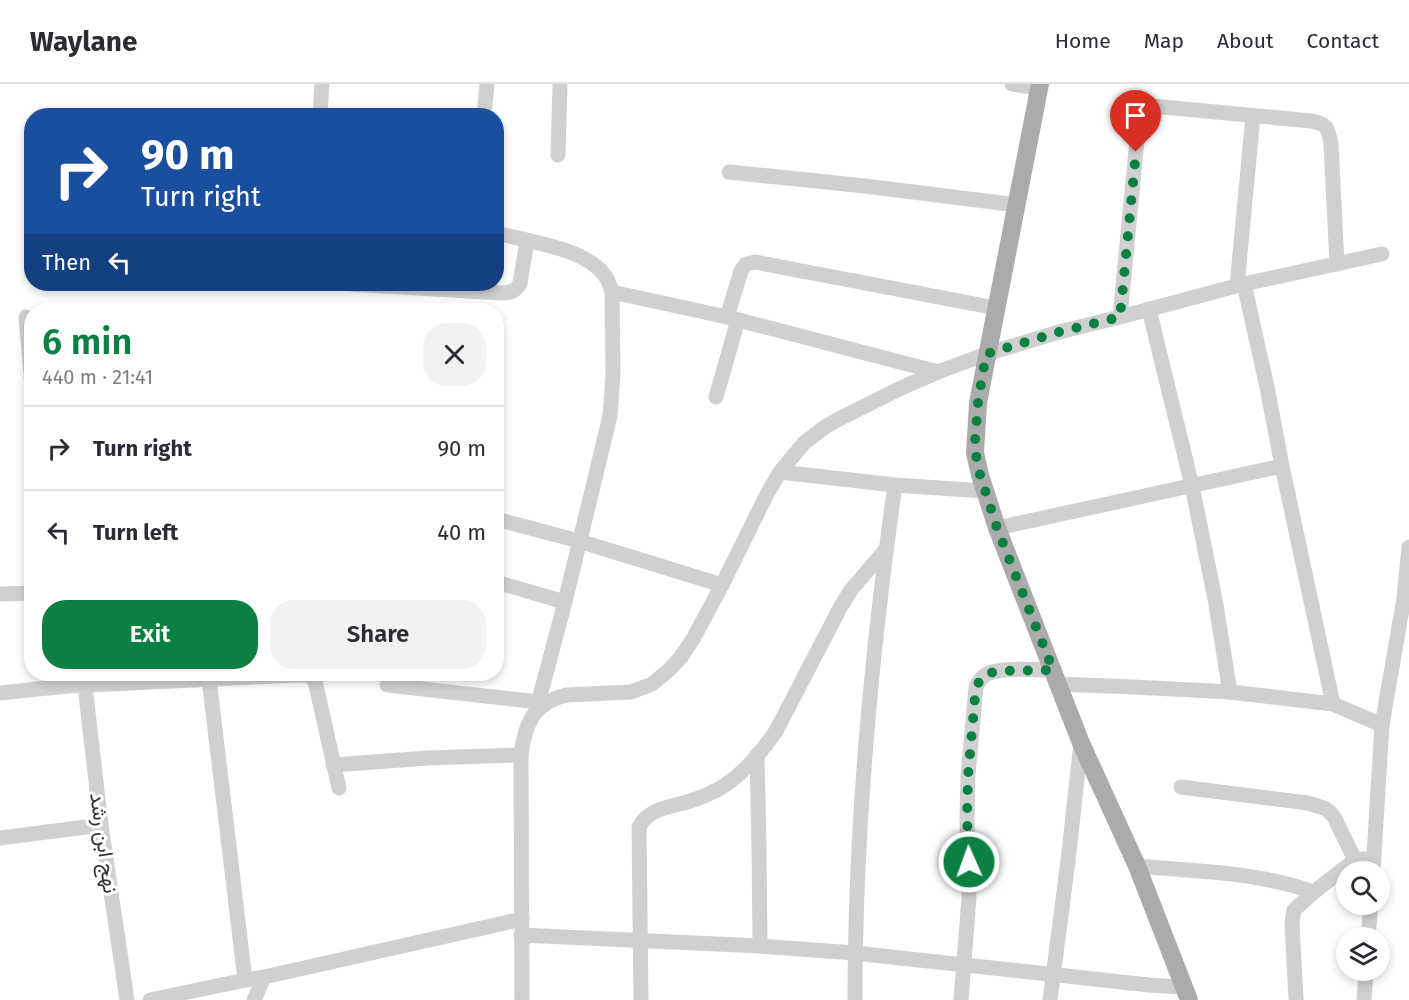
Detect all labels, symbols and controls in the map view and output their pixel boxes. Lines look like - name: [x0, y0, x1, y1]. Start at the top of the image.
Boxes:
- text: Waylane: [30, 25, 137, 58]
- text: Home: [1055, 28, 1111, 54]
- text: Map: [1144, 28, 1184, 54]
- text: About: [1217, 28, 1274, 54]
- text: Contact: [1307, 28, 1379, 54]
- pin: [1110, 90, 1161, 152]
- icon: arrive: [1119, 99, 1152, 132]
- text: 90 m: [141, 130, 235, 180]
- icon: right: [42, 132, 120, 210]
- text: Turn right: [141, 181, 261, 213]
- icon: left: [103, 246, 136, 279]
- text: Then: [42, 249, 91, 276]
- text: 6 min: [42, 320, 132, 364]
- button: close: [423, 323, 486, 386]
- text: 440 m · 21:41: [42, 365, 153, 389]
- icon: right: [42, 432, 75, 465]
- text: Turn right: [93, 435, 192, 462]
- text: 90 m: [437, 435, 486, 462]
- icon: left: [42, 516, 75, 549]
- text: Turn left: [93, 519, 178, 546]
- text: 40 m: [437, 519, 486, 546]
- button: Exit: [42, 600, 258, 669]
- button: Share: [270, 600, 486, 669]
- street label: نهج ابن رشد: [83, 791, 124, 895]
- position arrow: [937, 830, 1001, 894]
- map controls: [1336, 861, 1390, 981]
- button: search: [1336, 861, 1390, 915]
- button: layers: [1336, 927, 1390, 981]

